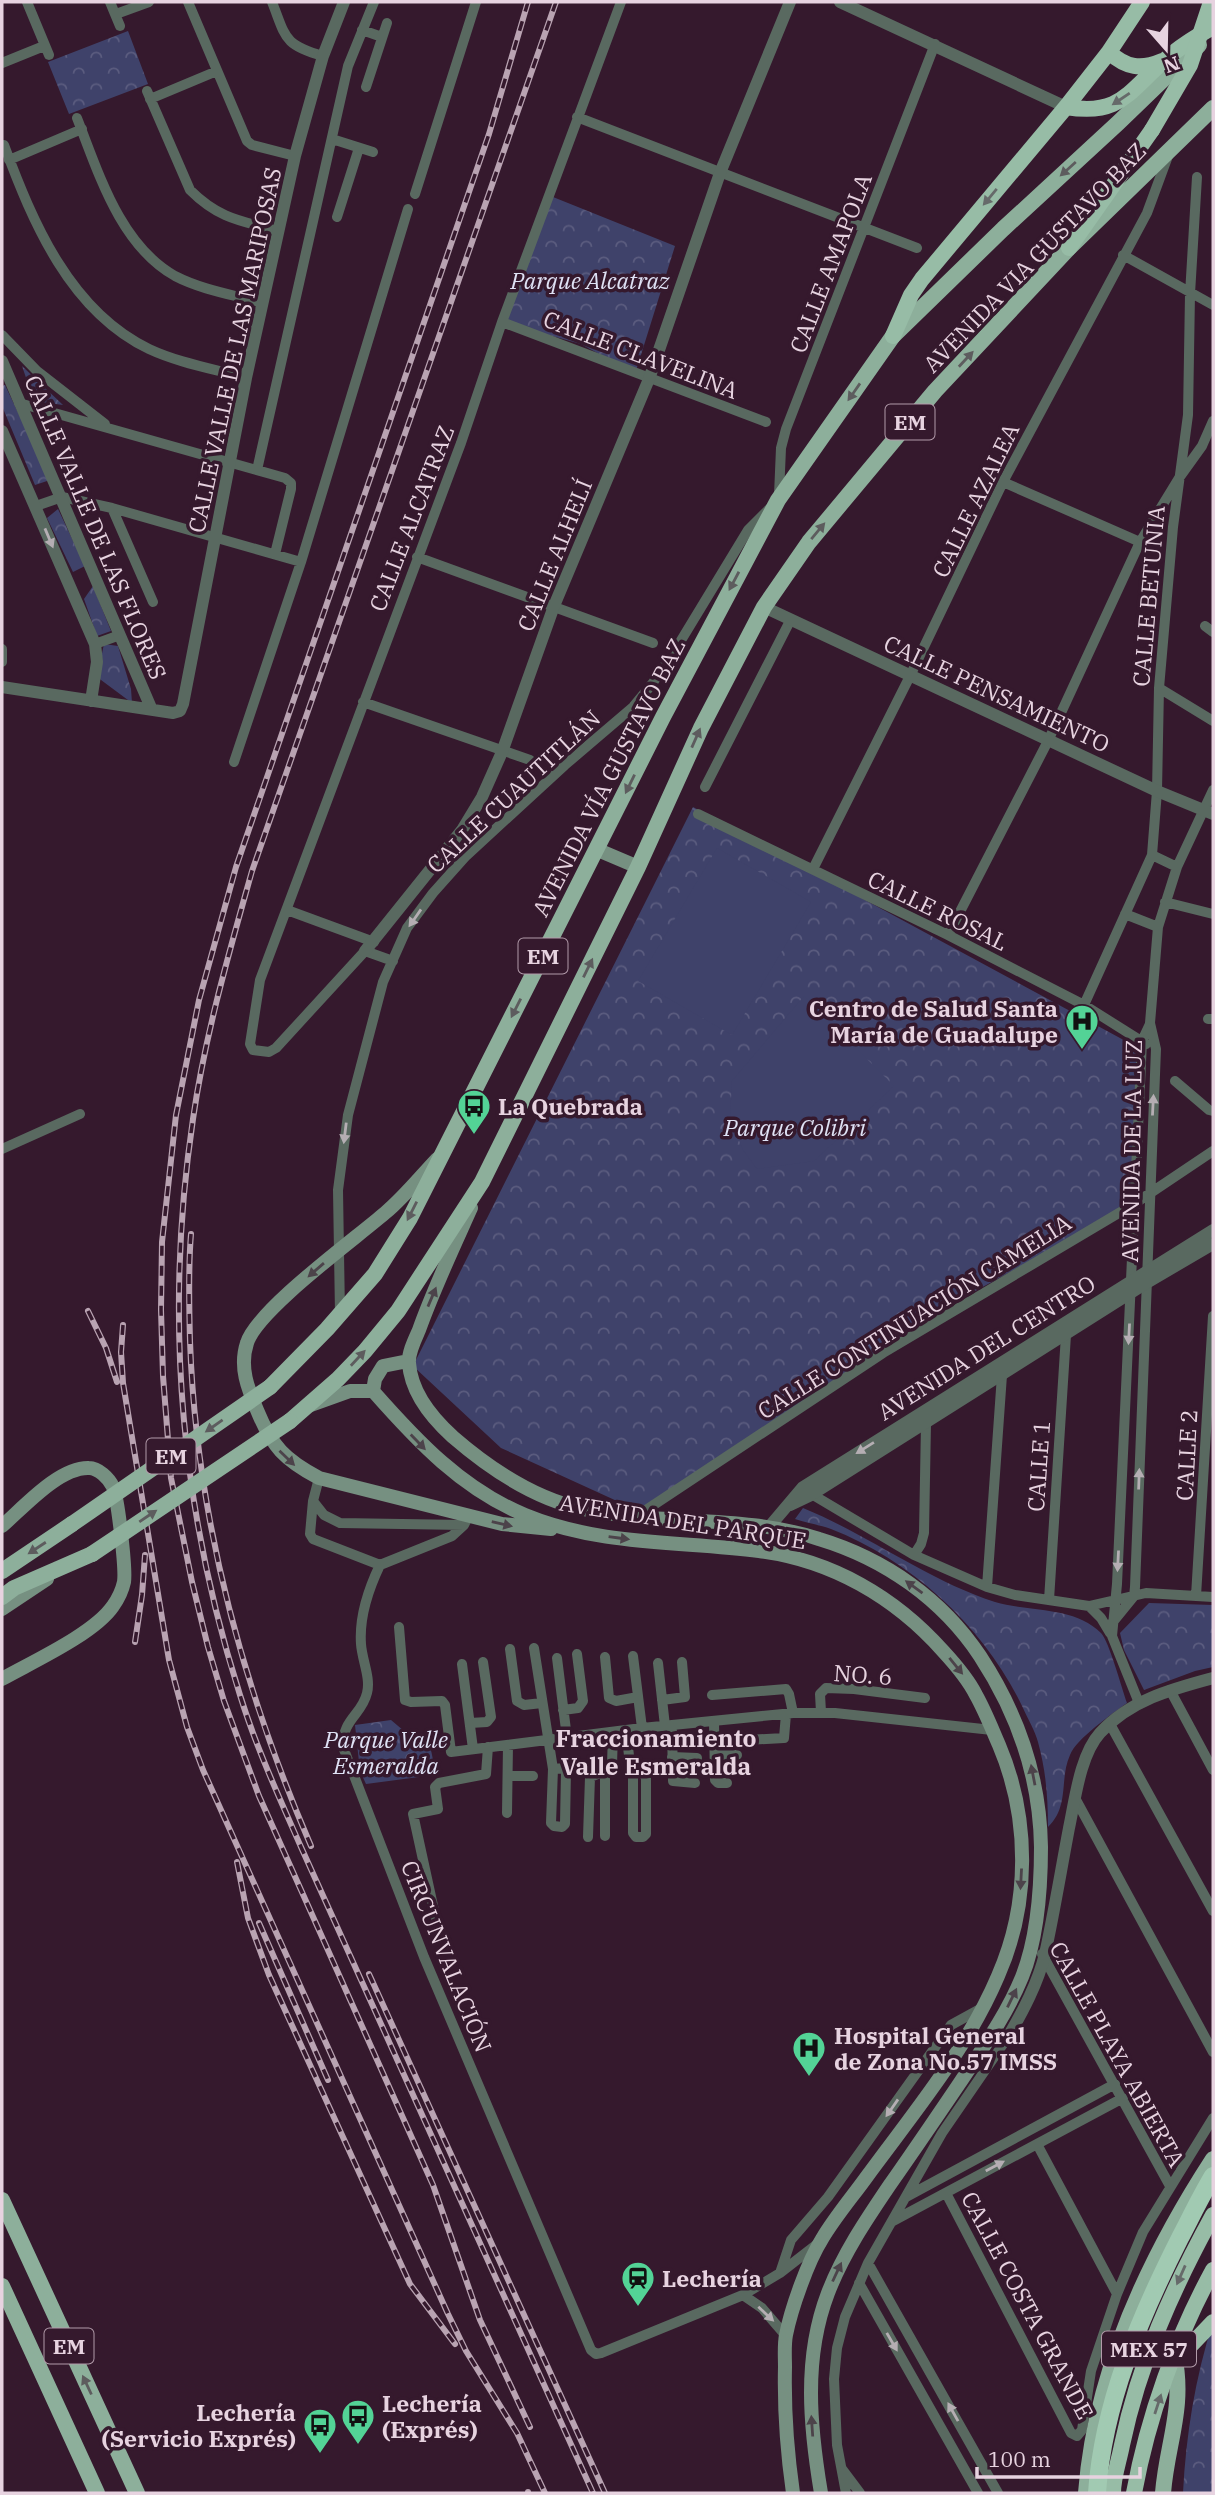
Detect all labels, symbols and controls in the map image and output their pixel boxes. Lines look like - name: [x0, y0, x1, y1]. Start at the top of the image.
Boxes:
- north arrow: [1131, 14, 1201, 84]
- text: N: [1161, 51, 1183, 79]
- one-way arrow: [1112, 92, 1131, 105]
- street label: AVENIDA VIA GUSTAVO BAZ: [916, 136, 1152, 378]
- one-way arrow: [1059, 161, 1077, 177]
- street label: CALLE VALLE DE LAS MARIPOSAS: [181, 165, 287, 535]
- street label: CALLE AMAPOLA: [782, 169, 878, 357]
- one-way arrow: [983, 187, 998, 205]
- park label: Parque Alcatraz: [510, 265, 670, 295]
- street label: CALLE CLAVELINA: [539, 303, 743, 405]
- one-way arrow: [957, 351, 973, 368]
- street label: CALLE VALLE DE LAS FLORES: [18, 370, 174, 684]
- one-way arrow: [847, 383, 861, 401]
- road number: EM: [886, 404, 934, 440]
- street label: CALLE AZALEA: [925, 418, 1025, 582]
- street label: CALLE ALCATRAZ: [362, 421, 460, 615]
- street label: CALLE ALHELÍ: [510, 474, 598, 636]
- street label: CALLE BETUNIA: [1125, 504, 1171, 688]
- one-way arrow: [810, 523, 825, 541]
- one-way arrow: [44, 527, 55, 548]
- one-way arrow: [728, 572, 740, 591]
- street label: CALLE PENSAMIENTO: [879, 627, 1115, 759]
- street label: AVENIDA VÍA GUSTAVO BAZ: [525, 633, 691, 921]
- street label: CALLE CUAUTITLÁN: [420, 703, 606, 879]
- one-way arrow: [691, 728, 702, 748]
- one-way arrow: [625, 774, 636, 794]
- street label: CALLE ROSAL: [863, 863, 1013, 957]
- one-way arrow: [408, 909, 422, 927]
- road number: EM: [518, 939, 568, 974]
- one-way arrow: [583, 958, 594, 978]
- place label: Centro de Salud Santa María de Guadalupe: [809, 993, 1058, 1049]
- one-way arrow: [510, 999, 522, 1019]
- hospital icon: Centro de Salud Santa María de Guadalupe: [1063, 1002, 1101, 1051]
- street label: AVENIDA DE LA LUZ: [1114, 1039, 1148, 1263]
- bus stop icon: La Quebrada: [455, 1087, 493, 1136]
- place label: La Quebrada: [498, 1091, 643, 1121]
- one-way arrow: [1148, 1094, 1159, 1116]
- park label: Parque Colibri: [723, 1112, 866, 1142]
- one-way arrow: [340, 1122, 351, 1144]
- one-way arrow: [407, 1201, 418, 1221]
- street label: CALLE CONTINUACIÓN CAMELIA: [752, 1207, 1077, 1425]
- one-way arrow: [307, 1262, 325, 1278]
- street label: AVENIDA DEL CENTRO: [871, 1268, 1101, 1426]
- one-way arrow: [426, 1287, 438, 1307]
- one-way arrow: [1123, 1323, 1134, 1345]
- one-way arrow: [349, 1350, 366, 1367]
- street label: CALLE 2: [1169, 1408, 1203, 1502]
- one-way arrow: [205, 1419, 223, 1433]
- street label: CALLE 1: [1020, 1419, 1056, 1513]
- one-way arrow: [410, 1433, 426, 1450]
- road number: EM: [146, 1438, 196, 1474]
- one-way arrow: [855, 1442, 874, 1455]
- one-way arrow: [278, 1449, 295, 1465]
- one-way arrow: [1133, 1468, 1144, 1490]
- street label: AVENIDA DEL PARQUE: [557, 1487, 809, 1555]
- one-way arrow: [139, 1510, 158, 1523]
- one-way arrow: [491, 1519, 513, 1530]
- one-way arrow: [608, 1533, 630, 1544]
- one-way arrow: [27, 1541, 47, 1554]
- one-way arrow: [1113, 1551, 1124, 1573]
- one-way arrow: [905, 1580, 923, 1594]
- street label: NO. 6: [833, 1657, 893, 1691]
- one-way arrow: [948, 1657, 962, 1675]
- district label: Fraccionamiento Valle Esmeralda: [555, 1722, 757, 1782]
- park label: Parque Valle Esmeralda: [323, 1724, 448, 1780]
- one-way arrow: [1028, 1764, 1039, 1786]
- street label: CIRCUNVALACIÓN: [395, 1856, 499, 2056]
- one-way arrow: [1015, 1868, 1026, 1890]
- street label: CALLE PLAYA ABIERTA: [1043, 1936, 1193, 2172]
- one-way arrow: [1006, 1987, 1017, 2008]
- place label: Hospital General de Zona No.57 IMSS: [834, 2020, 1057, 2076]
- hospital icon: Hospital General de Zona No.57 IMSS: [790, 2029, 828, 2078]
- one-way arrow: [885, 2099, 899, 2117]
- one-way arrow: [986, 2161, 1006, 2173]
- street label: CALLE COSTA GRANDE: [955, 2186, 1101, 2424]
- station icon: Lechería: [619, 2259, 657, 2308]
- one-way arrow: [832, 2261, 843, 2282]
- place label: Lechería: [662, 2263, 762, 2293]
- one-way arrow: [1175, 2265, 1187, 2285]
- one-way arrow: [758, 2305, 775, 2322]
- road number: EM: [44, 2328, 94, 2364]
- road number: MEX 57: [1102, 2332, 1196, 2366]
- one-way arrow: [886, 2333, 898, 2352]
- one-way arrow: [81, 2375, 93, 2395]
- place label: Lechería (Exprés): [382, 2388, 482, 2444]
- one-way arrow: [1153, 2393, 1164, 2414]
- place label: Lechería (Servicio Exprés): [101, 2397, 296, 2453]
- bus stop icon: Lechería (Exprés): [339, 2397, 377, 2446]
- one-way arrow: [947, 2403, 959, 2422]
- bus stop icon: Lechería (Servicio Exprés): [301, 2406, 339, 2455]
- one-way arrow: [806, 2414, 817, 2436]
- scale bar: [977, 2436, 1140, 2480]
- text: 100 m: [988, 2445, 1051, 2473]

